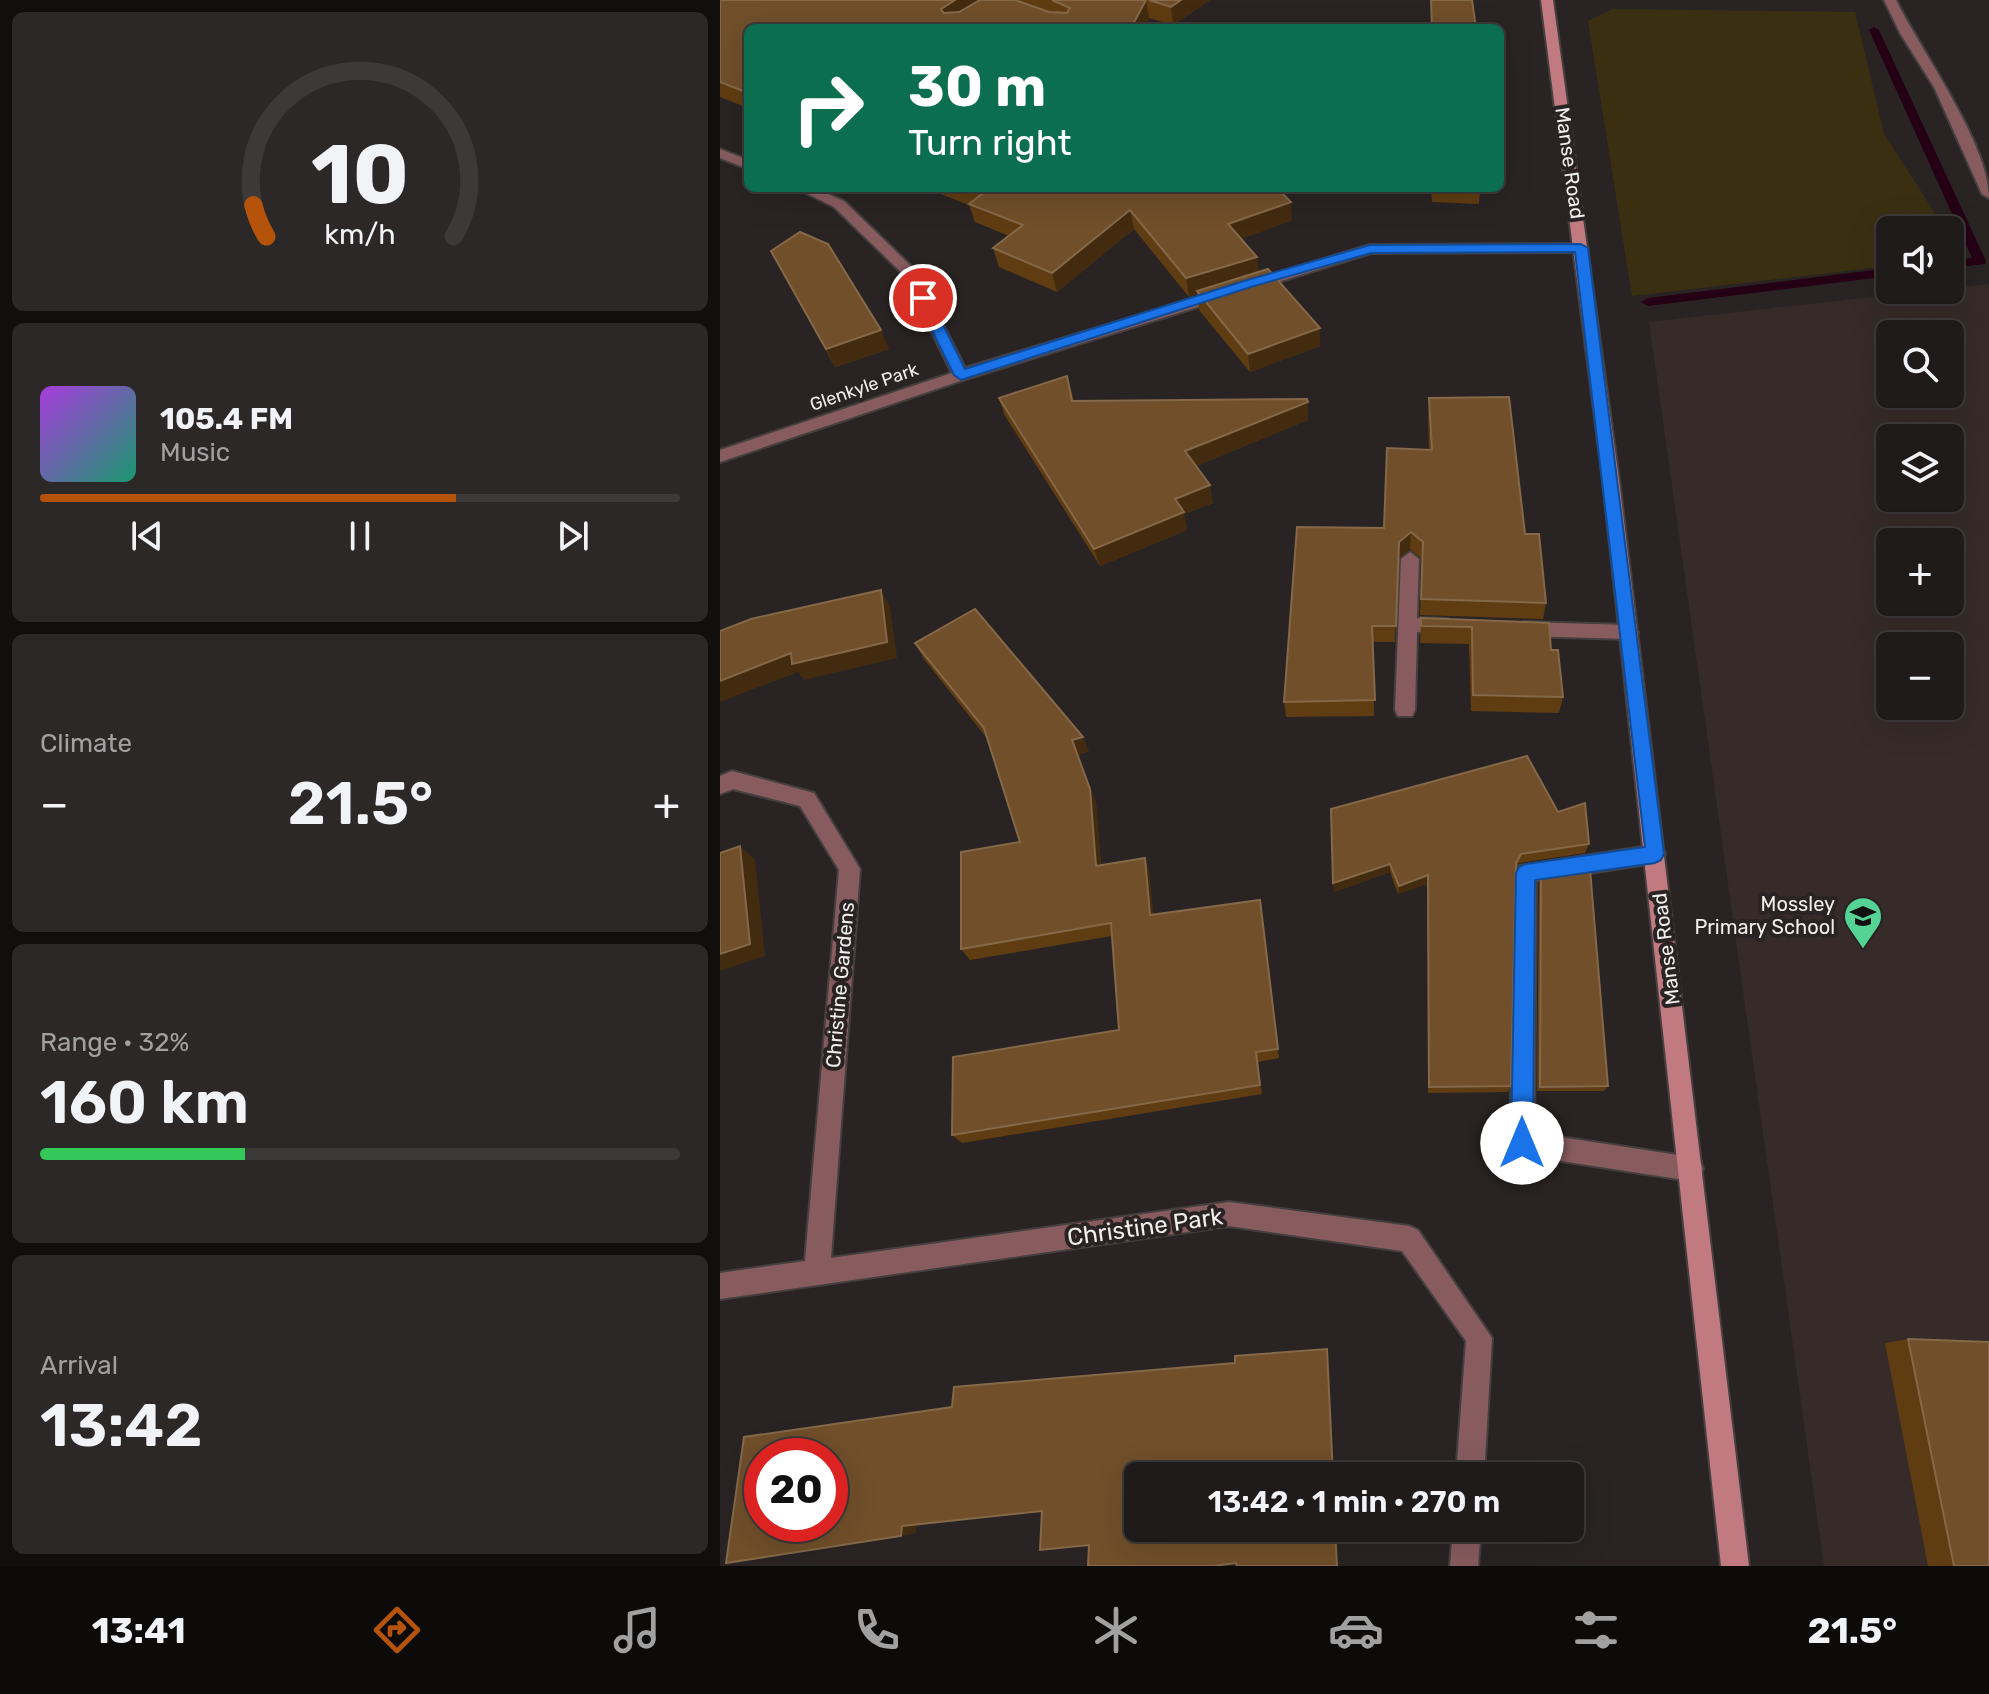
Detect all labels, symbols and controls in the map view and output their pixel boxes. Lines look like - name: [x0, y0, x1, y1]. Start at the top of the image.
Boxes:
- text: 30 m: [908, 54, 1046, 120]
- icon: right: [776, 56, 880, 160]
- street label: Manse Road: [1550, 106, 1590, 220]
- text: Turn right: [908, 121, 1072, 164]
- text: 10: [311, 125, 409, 224]
- map controls: [1876, 216, 1964, 720]
- button: sound: [1876, 216, 1964, 304]
- text: km/h: [324, 218, 396, 252]
- pin: [889, 264, 957, 332]
- icon: arrive: [901, 276, 945, 320]
- button: search: [1876, 320, 1964, 408]
- street label: Glenkyle Park: [807, 358, 922, 416]
- text: 105.4 FM: [160, 401, 293, 437]
- button: layers: [1876, 424, 1964, 512]
- text: Music: [160, 437, 230, 468]
- icon: previous: [125, 514, 169, 558]
- icon: pause: [338, 514, 382, 558]
- icon: next: [551, 514, 595, 558]
- button: +: [1876, 528, 1964, 616]
- button: −: [1876, 632, 1964, 720]
- text: Climate: [40, 728, 132, 759]
- text: 21.5°: [288, 768, 433, 839]
- text: −: [40, 778, 69, 830]
- text: +: [653, 778, 680, 830]
- street label: Manse Road: [1647, 892, 1685, 1006]
- place label: Mossley Primary School: [1694, 892, 1835, 939]
- school or university icon: Mossley Primary School: [1842, 895, 1884, 950]
- street label: Christine Gardens: [821, 901, 859, 1069]
- text: Range · 32%: [40, 1027, 189, 1058]
- text: 160 km: [40, 1067, 249, 1138]
- position arrow: [1480, 1101, 1564, 1185]
- street label: Christine Park: [1065, 1202, 1225, 1252]
- text: Arrival: [40, 1350, 118, 1381]
- text: 13:42: [40, 1390, 202, 1461]
- speed limit sign: 20: [744, 1438, 848, 1542]
- text: 13:42 · 1 min · 270 m: [1208, 1484, 1500, 1520]
- icon: directions: [369, 1602, 425, 1658]
- icon: music: [609, 1602, 665, 1658]
- icon: phone: [849, 1602, 905, 1658]
- icon: climate: [1088, 1602, 1144, 1658]
- icon: car: [1328, 1602, 1384, 1658]
- icon: filters: [1568, 1602, 1624, 1658]
- text: 13:41: [92, 1609, 186, 1652]
- text: 21.5°: [1807, 1609, 1897, 1652]

